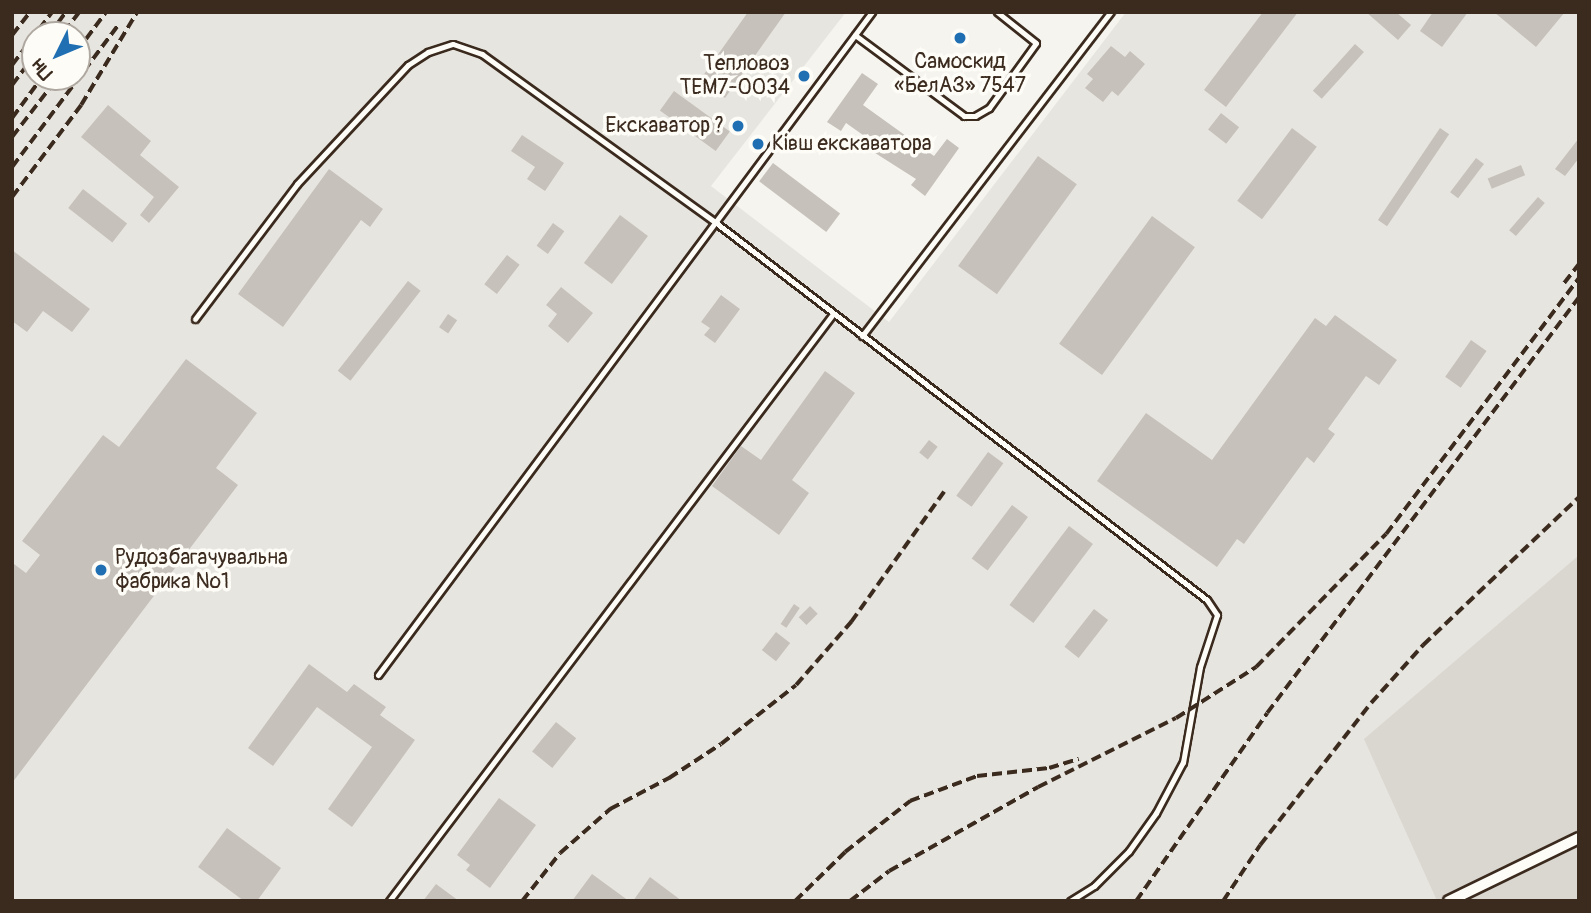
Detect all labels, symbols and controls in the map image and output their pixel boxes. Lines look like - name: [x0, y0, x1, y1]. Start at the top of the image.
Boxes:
- north arrow: [21, 21, 91, 91]
- marker: Самоскид «БелАЗ» 7547: [952, 30, 968, 46]
- place label: Самоскид «БелАЗ» 7547: [894, 49, 1026, 99]
- place label: Тепловоз ТЕМ7-0034: [680, 51, 790, 101]
- text: Пн: [26, 53, 58, 85]
- marker: Тепловоз ТЕМ7-0034: [796, 68, 812, 84]
- place label: Екскаватор ?: [605, 113, 724, 139]
- marker: Екскаватор ?: [730, 118, 746, 134]
- place label: Ківш екскаватора: [772, 131, 932, 157]
- marker: Ківш екскаватора: [750, 136, 766, 152]
- place label: Рудозбагачувальна фабрика №1: [115, 545, 288, 595]
- marker: Рудозбагачувальна фабрика №1: [93, 562, 109, 578]

